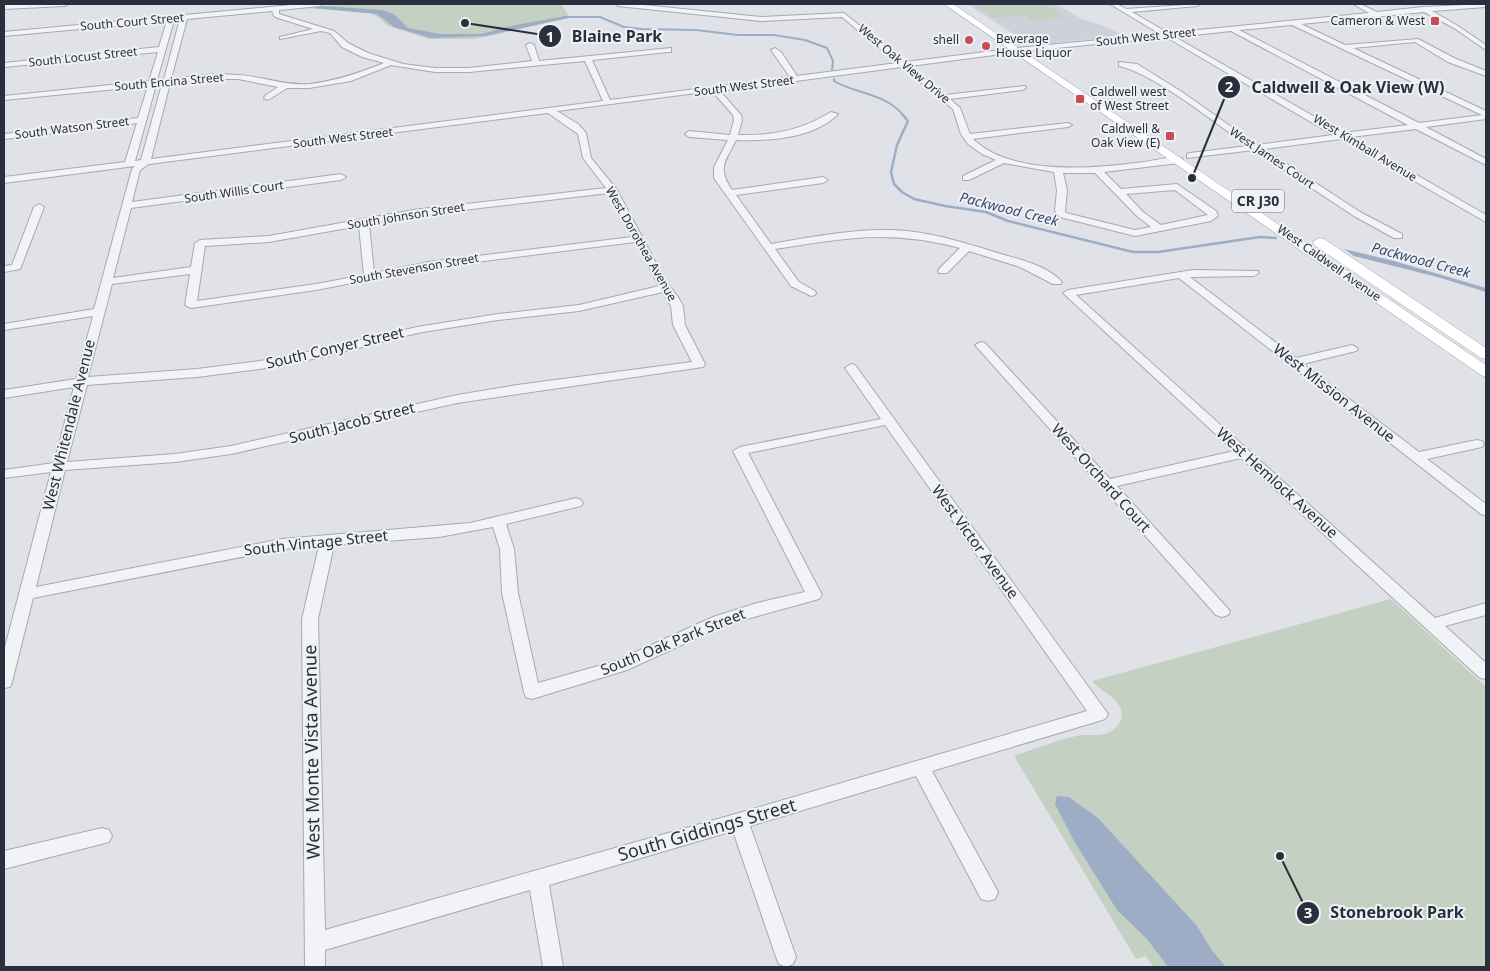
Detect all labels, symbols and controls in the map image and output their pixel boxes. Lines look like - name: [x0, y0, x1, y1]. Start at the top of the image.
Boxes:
- street label: South Court Street: [79, 8, 185, 35]
- place label: Cameron & West: [1331, 12, 1426, 29]
- marker: Cameron & West: [1429, 15, 1441, 27]
- street label: West Oak View Drive: [855, 20, 954, 107]
- callout: Blaine Park: [537, 21, 673, 52]
- street label: South West Street: [1095, 23, 1197, 50]
- text: Blaine Park: [572, 25, 662, 47]
- text: 1: [546, 26, 554, 46]
- place label: Beverage House Liquor: [996, 30, 1072, 61]
- place label: shell: [933, 31, 959, 48]
- marker: shell: [963, 34, 975, 46]
- marker: Beverage House Liquor: [980, 40, 992, 52]
- street label: South Locust Street: [28, 42, 139, 71]
- street label: South Encina Street: [113, 68, 225, 95]
- street label: South West Street: [693, 71, 796, 100]
- callout: Caldwell & Oak View (W): [1217, 72, 1455, 103]
- text: 2: [1225, 76, 1234, 96]
- text: Caldwell & Oak View (W): [1252, 76, 1444, 98]
- place label: Caldwell west of West Street: [1090, 83, 1170, 114]
- marker: Caldwell west of West Street: [1074, 93, 1086, 105]
- street label: West Kimball Avenue: [1310, 110, 1420, 185]
- street label: South Watson Street: [14, 112, 131, 143]
- place label: Caldwell & Oak View (E): [1091, 120, 1160, 151]
- street label: South West Street: [292, 123, 395, 152]
- street label: West James Court: [1226, 123, 1319, 193]
- marker: Caldwell & Oak View (E): [1164, 130, 1176, 142]
- street label: South Willis Court: [183, 176, 285, 207]
- street label: West Dorothea Avenue: [602, 183, 681, 304]
- water label: Packwood Creek: [958, 187, 1062, 230]
- road number: CR J30: [1232, 190, 1284, 212]
- street label: South Johnson Street: [346, 198, 466, 233]
- street label: West Caldwell Avenue: [1274, 220, 1385, 305]
- water label: Packwood Creek: [1370, 237, 1473, 282]
- street label: South Stevenson Street: [348, 249, 481, 288]
- street label: South Conyer Street: [264, 321, 406, 373]
- street label: West Whitendale Avenue: [37, 337, 99, 512]
- street label: West Mission Avenue: [1270, 338, 1400, 446]
- street label: South Jacob Street: [287, 397, 417, 447]
- street label: West Orchard Court: [1048, 419, 1156, 536]
- street label: West Hemlock Avenue: [1213, 422, 1343, 542]
- street label: West Victor Avenue: [928, 481, 1024, 602]
- street label: South Vintage Street: [243, 524, 389, 560]
- street label: South Oak Park Street: [597, 603, 749, 679]
- street label: West Monte Vista Avenue: [297, 645, 325, 859]
- street label: South Giddings Street: [615, 792, 799, 866]
- callout: Stonebrook Park: [1295, 897, 1474, 928]
- text: Stonebrook Park: [1330, 901, 1464, 923]
- text: 3: [1304, 902, 1312, 922]

